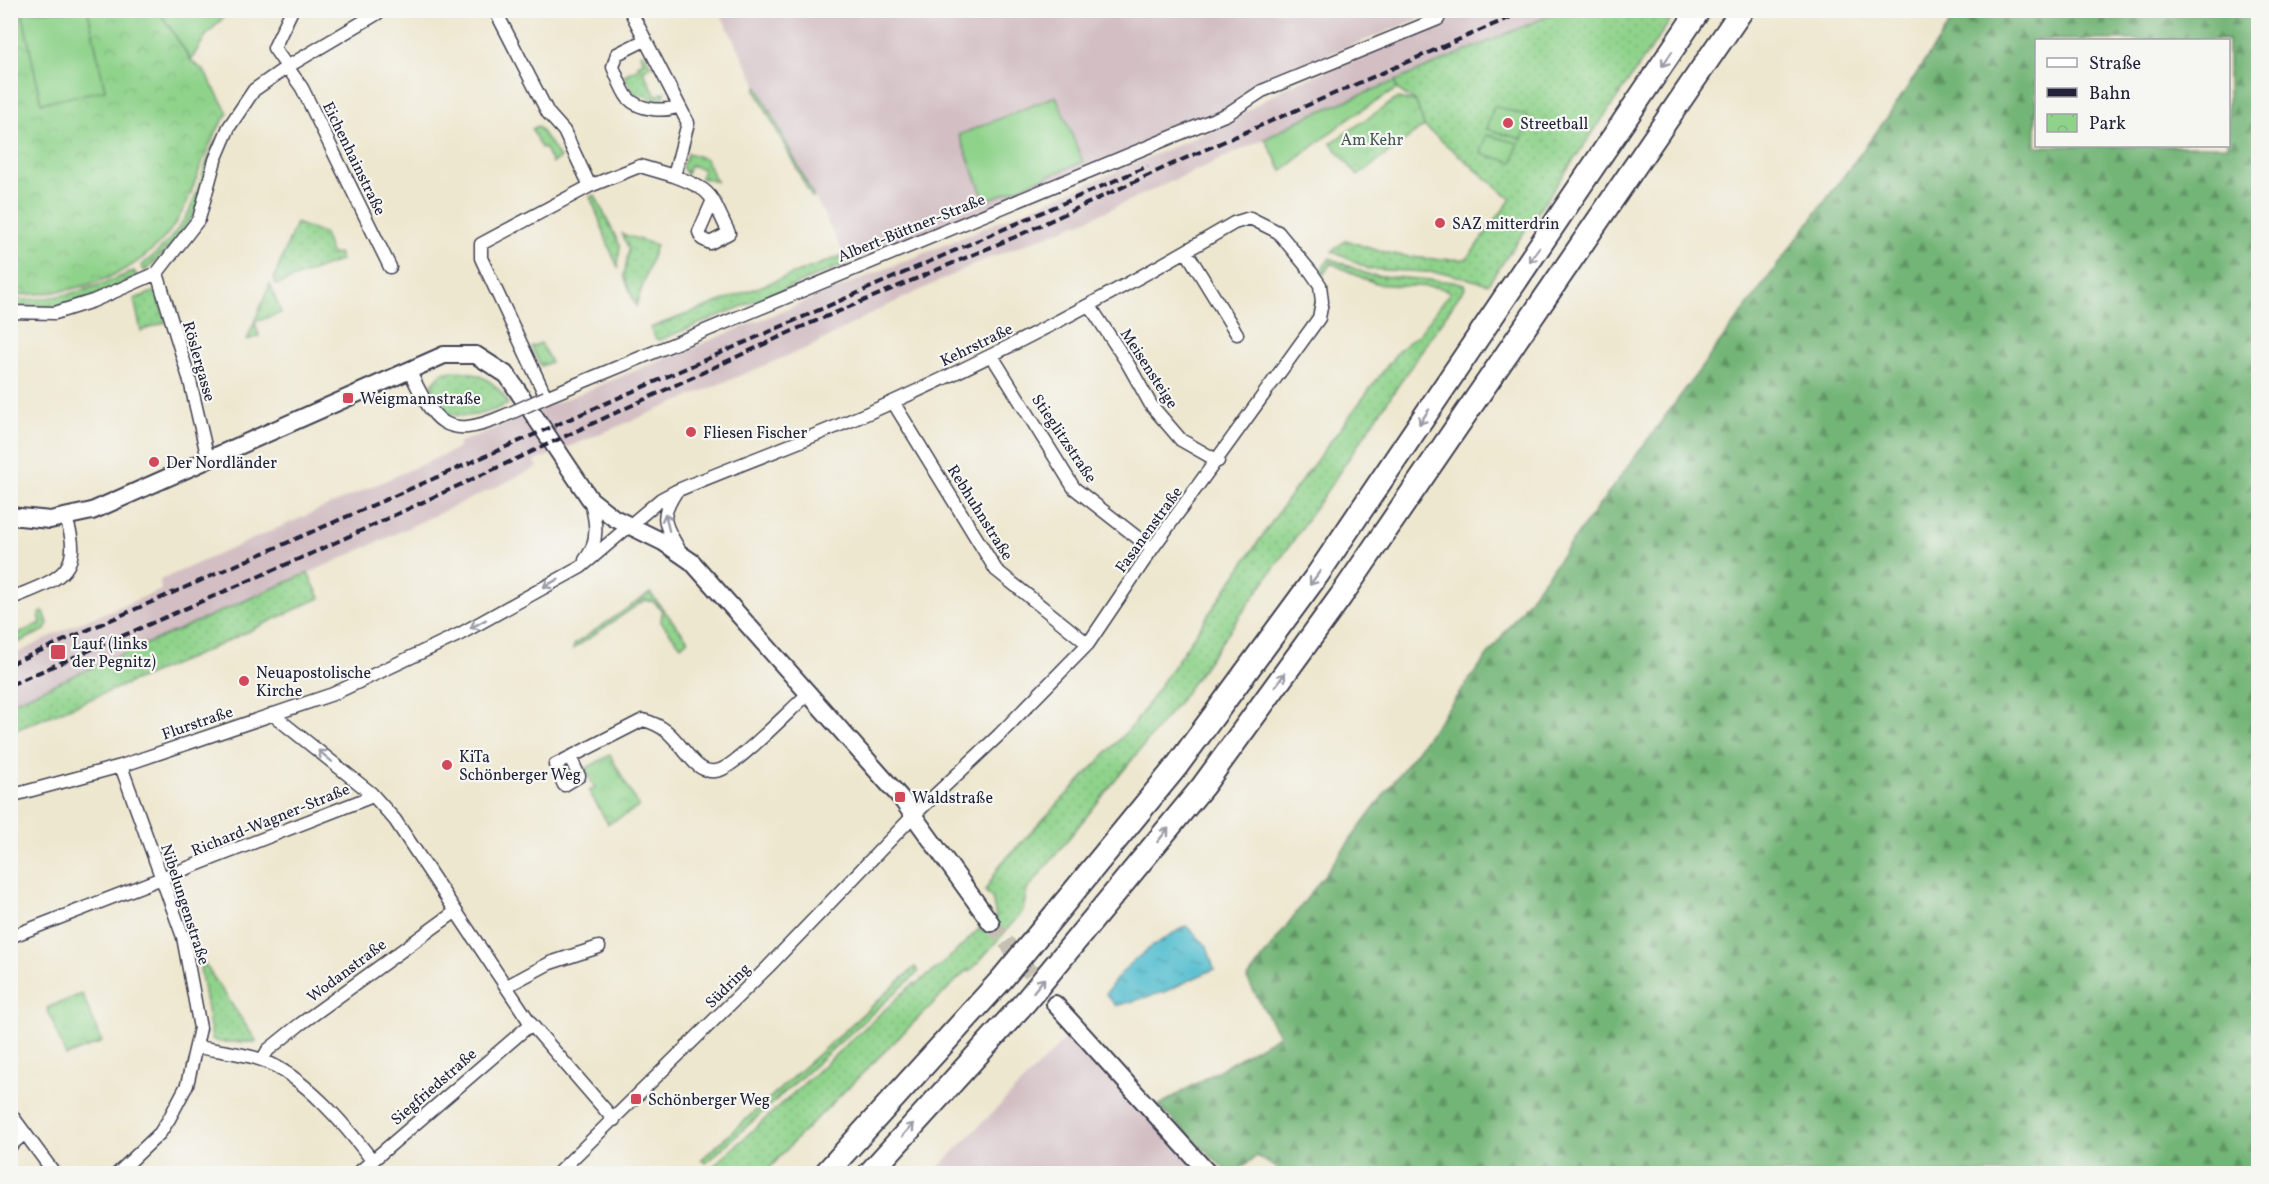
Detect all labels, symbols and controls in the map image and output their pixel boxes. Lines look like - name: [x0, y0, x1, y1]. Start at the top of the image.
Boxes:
- legend: [2035, 39, 2230, 147]
- one-way arrow: [1660, 50, 1672, 67]
- text: Straße: [2089, 52, 2141, 77]
- text: Bahn: [2089, 82, 2131, 107]
- street label: Eichenhainstraße: [316, 98, 390, 219]
- text: Park: [2089, 112, 2126, 137]
- place label: Streetball: [1520, 114, 1588, 136]
- marker: Streetball: [1501, 116, 1515, 130]
- park label: Am Kehr: [1341, 130, 1404, 152]
- street label: Albert-Büttner-Straße: [835, 189, 989, 269]
- place label: SAZ mitterdrin: [1452, 214, 1560, 236]
- marker: SAZ mitterdrin: [1433, 216, 1447, 230]
- one-way arrow: [1528, 246, 1540, 263]
- street label: Röslergasse: [176, 319, 220, 404]
- street label: Kehrstraße: [937, 319, 1017, 373]
- street label: Meisensteige: [1114, 325, 1182, 413]
- place label: Weigmannstraße: [360, 389, 481, 411]
- street label: Stieglitzstraße: [1026, 390, 1101, 488]
- marker: Weigmannstraße: [341, 391, 355, 405]
- one-way arrow: [1418, 408, 1430, 424]
- place label: Fliesen Fischer: [703, 423, 807, 445]
- marker: Fliesen Fischer: [684, 425, 698, 439]
- place label: Der Nordländer: [166, 453, 277, 475]
- marker: Der Nordländer: [147, 455, 161, 469]
- street label: Rebhuhnstraße: [941, 461, 1017, 565]
- street label: Fasanenstraße: [1111, 482, 1188, 578]
- one-way arrow: [661, 512, 672, 531]
- one-way arrow: [1309, 569, 1321, 585]
- one-way arrow: [543, 577, 560, 589]
- one-way arrow: [470, 619, 488, 630]
- place label: Lauf (links der Pegnitz): [72, 634, 156, 674]
- marker: Lauf (links der Pegnitz): [49, 643, 67, 661]
- place label: Neuapostolische Kirche: [256, 663, 371, 703]
- one-way arrow: [1274, 672, 1287, 688]
- marker: Neuapostolische Kirche: [237, 674, 251, 688]
- street label: Flurstraße: [159, 701, 236, 746]
- place label: KiTa Schönberger Weg: [459, 747, 581, 787]
- one-way arrow: [317, 750, 333, 763]
- marker: KiTa Schönberger Weg: [440, 758, 454, 772]
- street label: Richard-Wagner-Straße: [188, 779, 353, 863]
- place label: Waldstraße: [912, 788, 993, 810]
- marker: Waldstraße: [893, 790, 907, 804]
- one-way arrow: [1156, 827, 1169, 843]
- street label: Nibelungenstraße: [154, 841, 214, 968]
- street label: Wodanstraße: [303, 934, 391, 1009]
- street label: Südring: [701, 959, 756, 1014]
- one-way arrow: [1032, 977, 1045, 993]
- street label: Siegfriedstraße: [387, 1044, 482, 1131]
- place label: Schönberger Weg: [648, 1090, 770, 1112]
- marker: Schönberger Weg: [629, 1092, 643, 1106]
- one-way arrow: [901, 1123, 915, 1138]

